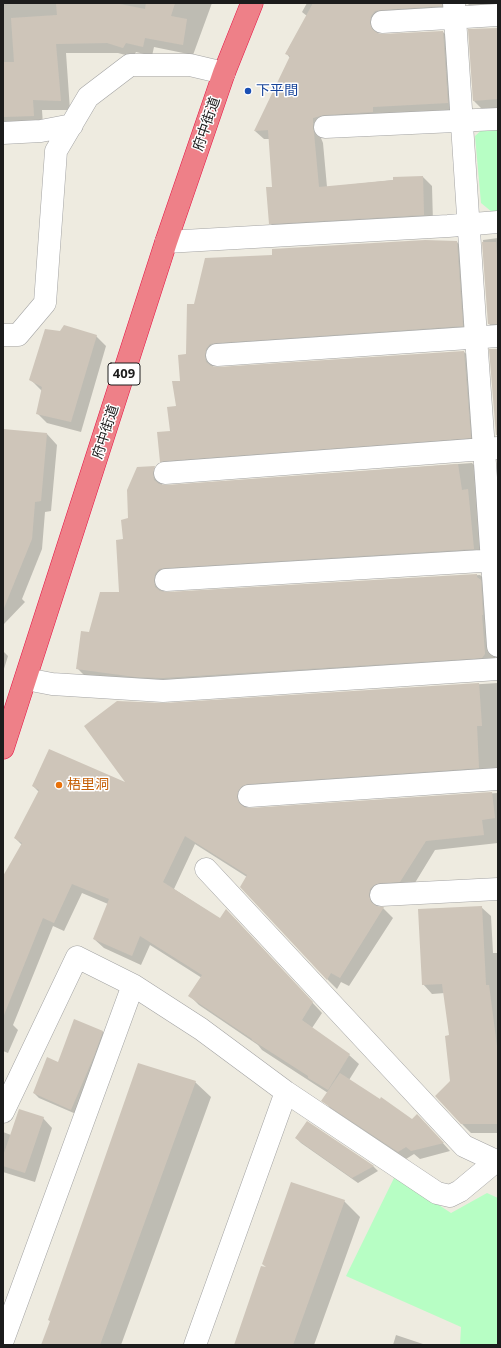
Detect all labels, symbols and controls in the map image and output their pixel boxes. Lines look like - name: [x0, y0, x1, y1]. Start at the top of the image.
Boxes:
- place label: 下平間: [256, 83, 298, 99]
- marker: 下平間: [243, 86, 253, 96]
- street label: 府中街道: [190, 95, 224, 153]
- road number: 409: [108, 363, 140, 385]
- street label: 府中街道: [89, 403, 123, 461]
- place label: 梧里洞: [67, 777, 109, 793]
- marker: 梧里洞: [54, 780, 64, 790]

